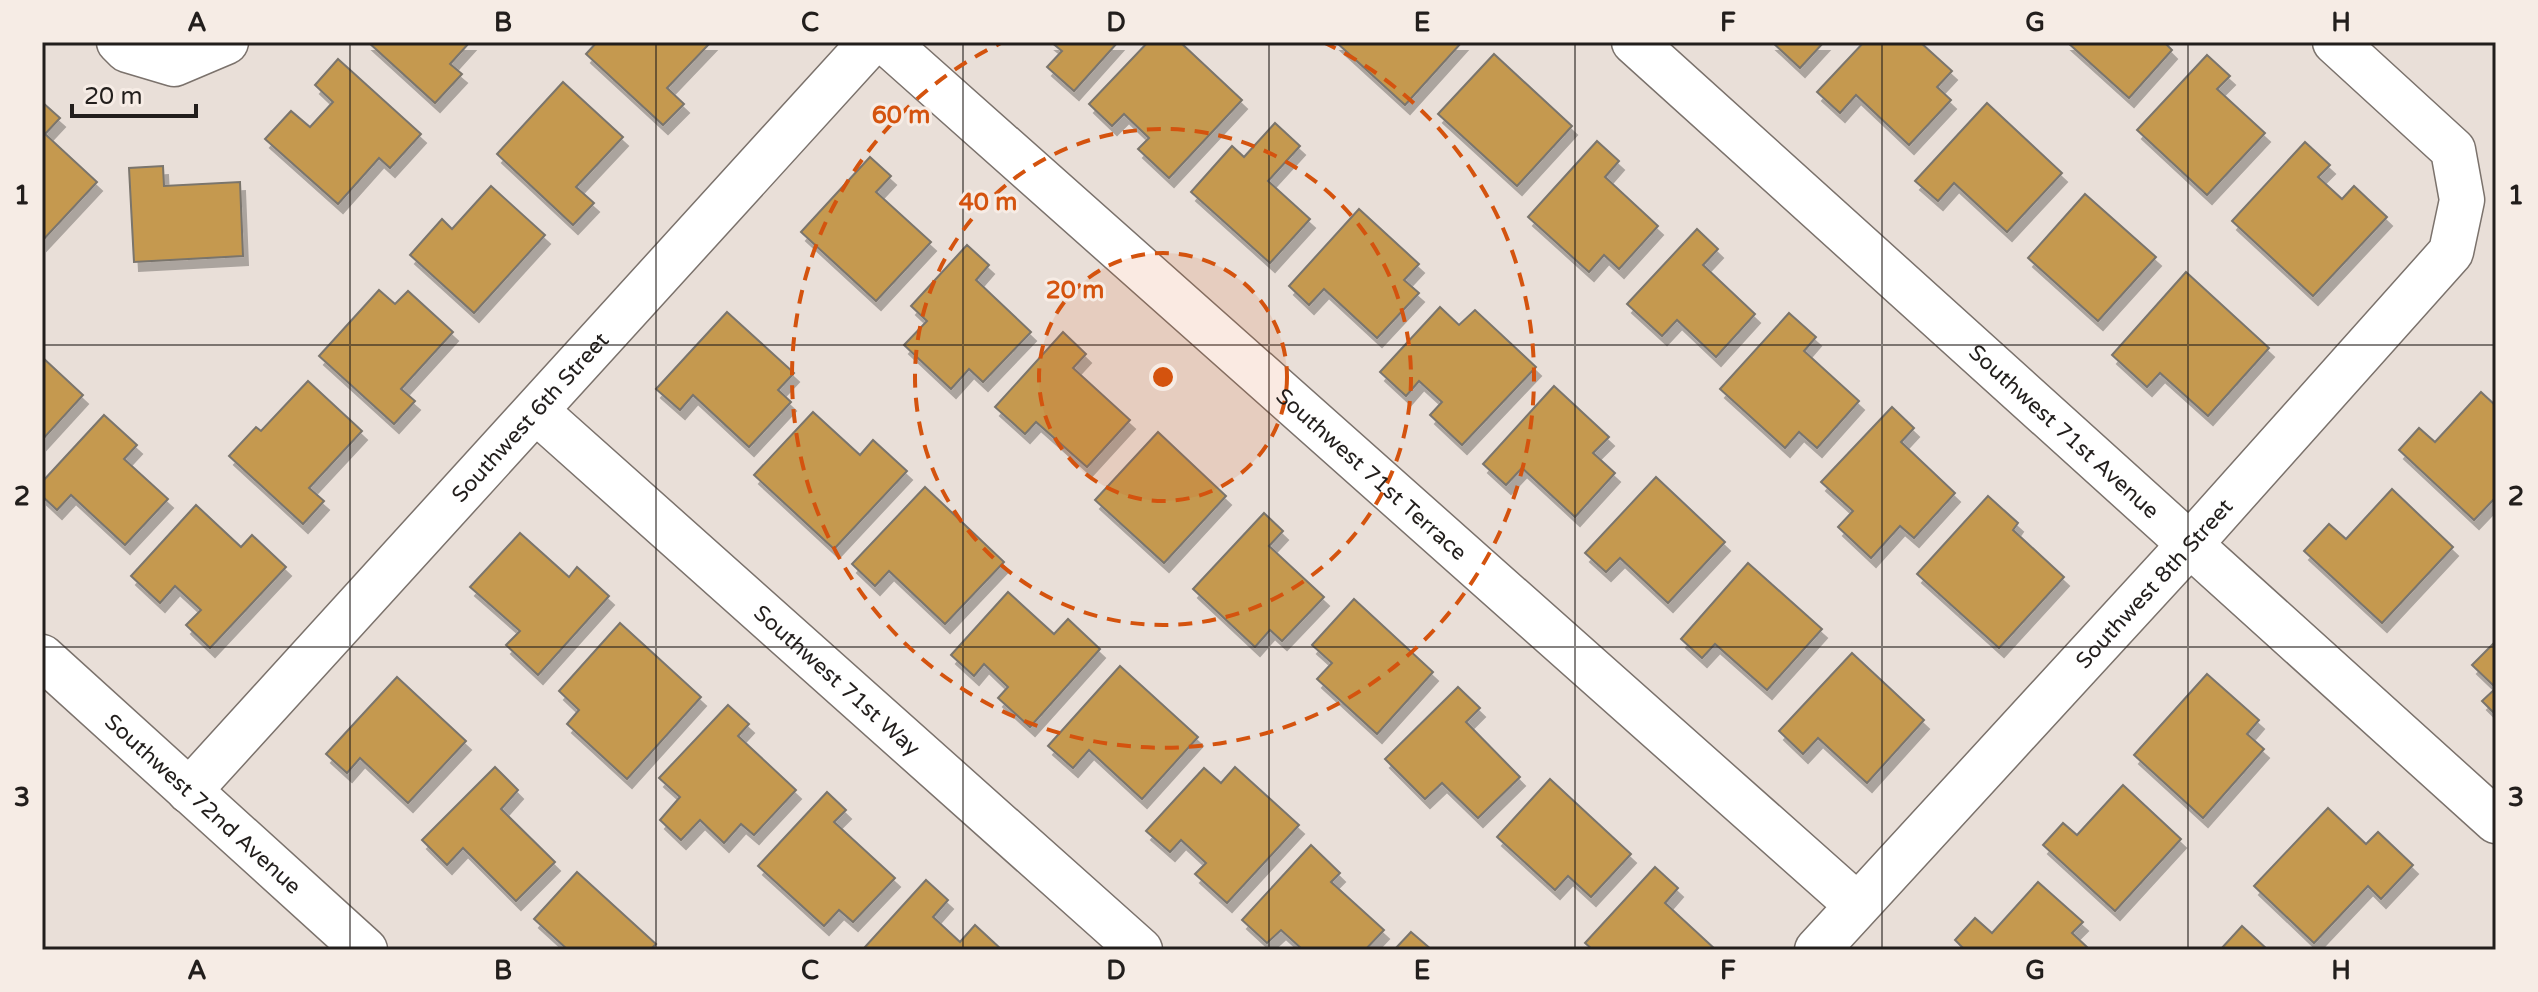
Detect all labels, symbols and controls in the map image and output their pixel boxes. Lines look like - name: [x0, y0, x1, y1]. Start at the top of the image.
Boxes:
- text: A: [187, 7, 207, 38]
- text: B: [494, 7, 512, 38]
- text: C: [801, 7, 819, 38]
- text: D: [1106, 7, 1126, 38]
- text: E: [1414, 7, 1430, 38]
- text: F: [1720, 7, 1736, 38]
- text: G: [2025, 7, 2045, 38]
- text: H: [2331, 7, 2351, 38]
- scale bar: [72, 68, 196, 118]
- text: 20 m: [84, 82, 142, 111]
- text: 60 m: [872, 101, 930, 130]
- text: 1: [14, 180, 30, 211]
- text: 1: [2508, 180, 2524, 211]
- text: 40 m: [959, 188, 1017, 217]
- text: 20 m: [1046, 276, 1104, 305]
- street label: Southwest 6th Street: [447, 327, 614, 508]
- street label: Southwest 71st Avenue: [1963, 339, 2164, 524]
- centre of rings: [1149, 363, 1177, 391]
- street label: Southwest 71st Terrace: [1270, 383, 1472, 566]
- text: 2: [14, 481, 30, 512]
- text: 2: [2508, 481, 2524, 512]
- street label: Southwest 8th Street: [2070, 494, 2238, 674]
- street label: Southwest 71st Way: [748, 600, 925, 762]
- street label: Southwest 72nd Avenue: [99, 709, 306, 900]
- text: 3: [14, 782, 30, 813]
- text: 3: [2508, 782, 2524, 813]
- text: A: [187, 955, 207, 986]
- text: B: [494, 955, 512, 986]
- text: C: [801, 955, 819, 986]
- text: D: [1106, 955, 1126, 986]
- text: E: [1414, 955, 1430, 986]
- text: F: [1720, 955, 1736, 986]
- text: G: [2025, 955, 2045, 986]
- text: H: [2331, 955, 2351, 986]

